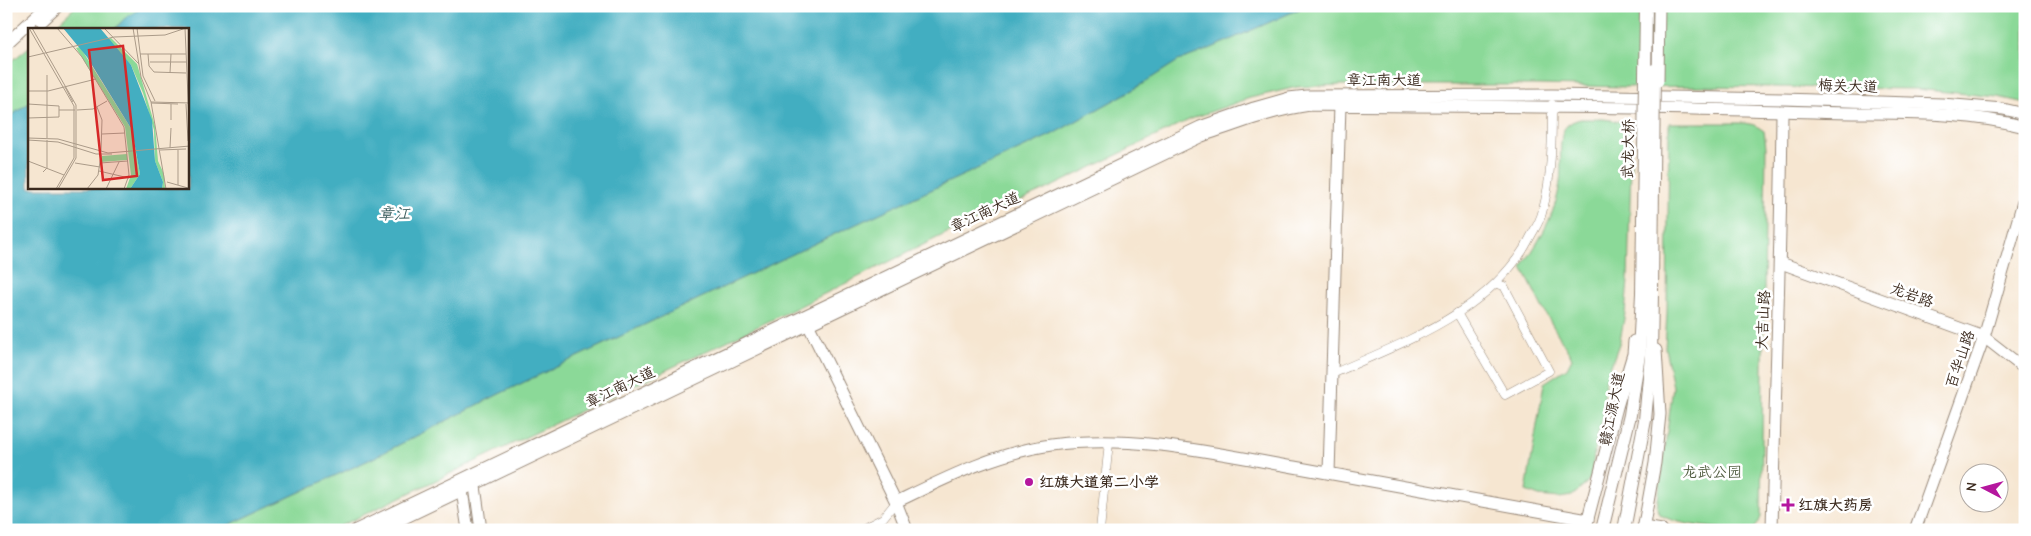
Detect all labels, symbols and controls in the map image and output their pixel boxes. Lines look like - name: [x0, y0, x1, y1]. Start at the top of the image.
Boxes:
- inset map: [28, 28, 189, 189]
- street label: 章江南大道: [1346, 71, 1422, 89]
- street label: 梅关大道: [1818, 76, 1878, 96]
- street label: 武龙大桥: [1618, 119, 1638, 179]
- street label: 章江南大道: [947, 188, 1023, 236]
- water label: 章江: [378, 205, 411, 223]
- street label: 龙岩路: [1888, 279, 1936, 311]
- street label: 大吉山路: [1752, 290, 1774, 350]
- street label: 百华山路: [1942, 328, 1978, 390]
- street label: 章江南大道: [582, 362, 658, 412]
- street label: 赣江源大道: [1596, 370, 1628, 448]
- park label: 龙武公园: [1682, 463, 1742, 481]
- north arrow: [1958, 464, 2008, 514]
- place label: 红旗大道第二小学: [1039, 473, 1159, 491]
- marker: 红旗大道第二小学: [1023, 476, 1035, 488]
- text: N: [1963, 481, 1980, 492]
- place label: 红旗大药房: [1798, 496, 1873, 514]
- marker: 红旗大药房: [1782, 499, 1794, 511]

